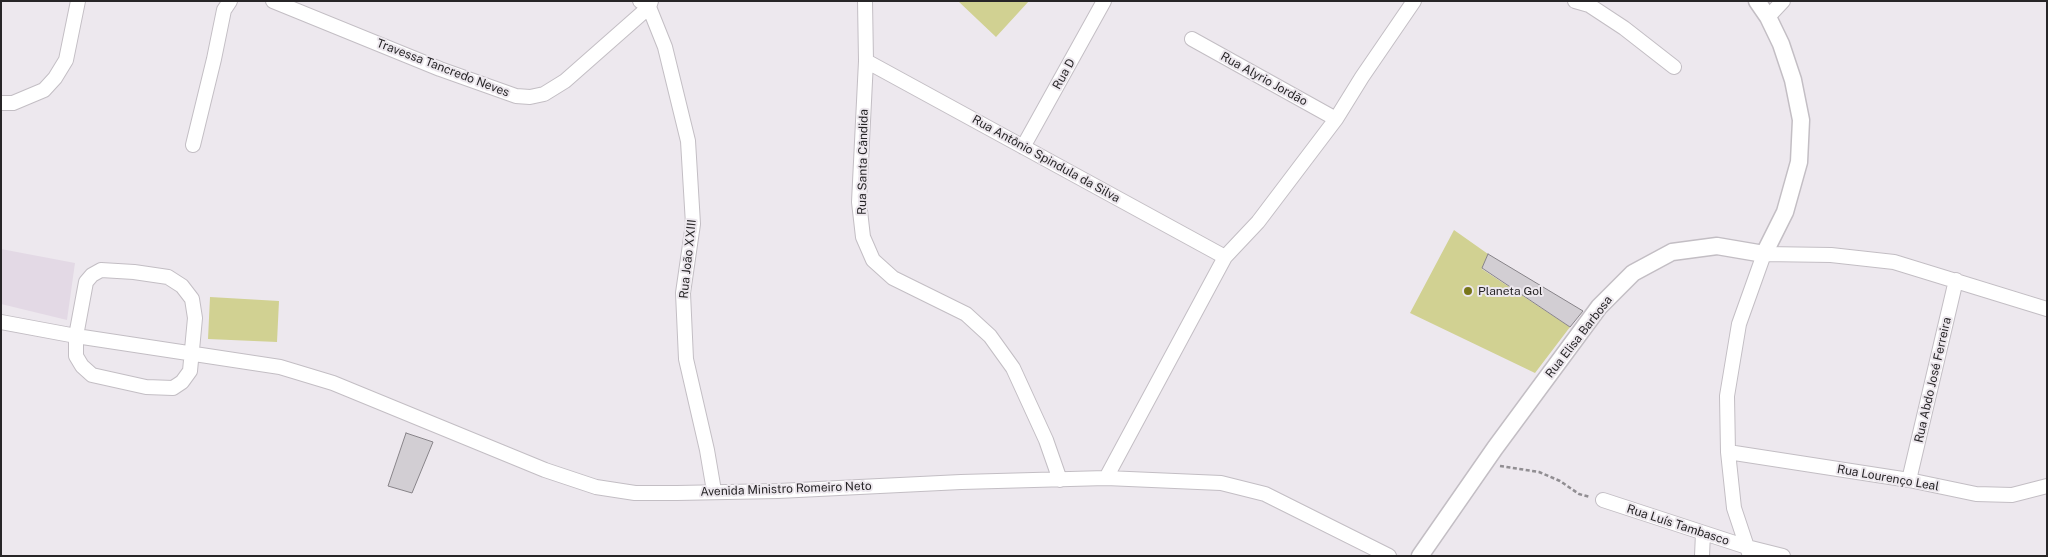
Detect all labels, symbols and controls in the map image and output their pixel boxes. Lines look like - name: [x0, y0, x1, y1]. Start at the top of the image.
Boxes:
- street label: Travessa Tancredo Neves: [375, 36, 511, 100]
- street label: Rua Alyrio Jordão: [1218, 49, 1310, 109]
- street label: Rua D: [1050, 56, 1078, 92]
- street label: Rua Santa Cândida: [855, 109, 871, 215]
- street label: Rua Antônio Spindula da Silva: [970, 112, 1122, 206]
- street label: Rua João XXIII: [677, 219, 699, 299]
- place label: Planeta Gol: [1478, 284, 1543, 298]
- marker: Planeta Gol: [1462, 285, 1474, 297]
- street label: Rua Elisa Barbosa: [1543, 293, 1615, 381]
- street label: Rua Abdo José Ferreira: [1912, 316, 1954, 444]
- street label: Rua Lourenço Leal: [1836, 462, 1940, 494]
- street label: Avenida Ministro Romeiro Neto: [700, 479, 872, 499]
- street label: Rua Luís Tambasco: [1625, 502, 1731, 548]

